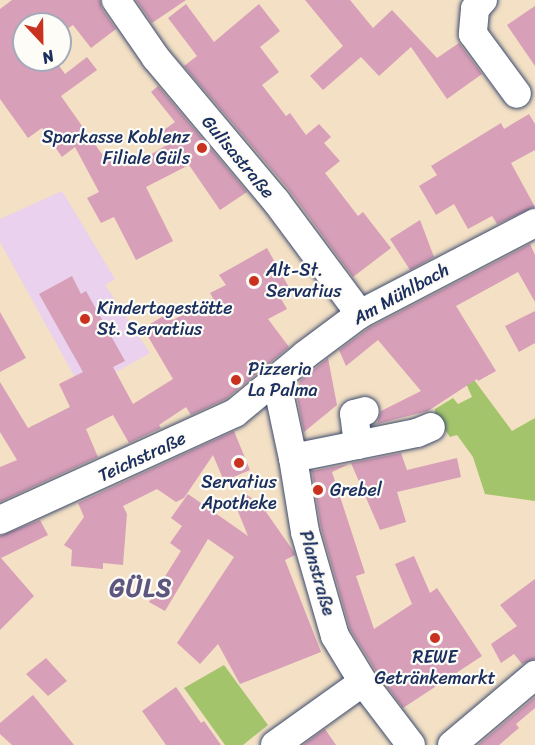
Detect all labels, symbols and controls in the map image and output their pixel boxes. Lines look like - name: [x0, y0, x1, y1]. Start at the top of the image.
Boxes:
- north arrow: [12, 12, 72, 72]
- text: N: [38, 42, 59, 73]
- street label: Gulisastraße: [197, 111, 279, 203]
- place label: Sparkasse Koblenz Filiale Güls: [42, 127, 190, 170]
- marker: Sparkasse Koblenz Filiale Güls: [195, 141, 209, 155]
- street label: Am Mühlbach: [349, 259, 453, 329]
- place label: Alt-St. Servatius: [266, 260, 341, 302]
- marker: Alt-St. Servatius: [247, 274, 261, 288]
- place label: Kindertagestätte St. Servatius: [97, 298, 232, 340]
- marker: Kindertagestätte St. Servatius: [78, 312, 92, 326]
- place label: Pizzeria La Palma: [248, 359, 318, 401]
- marker: Pizzeria La Palma: [229, 373, 243, 387]
- street label: Teichstraße: [95, 427, 189, 487]
- marker: Servatius Apotheke: [232, 456, 246, 470]
- place label: Servatius Apotheke: [201, 472, 277, 514]
- place label: Grebel: [330, 479, 382, 501]
- marker: Grebel: [311, 483, 325, 497]
- street label: Planstraße: [295, 528, 339, 618]
- district label: GÜLS: [111, 575, 171, 603]
- marker: REWE Getränkemarkt: [428, 631, 442, 645]
- place label: REWE Getränkemarkt: [375, 647, 495, 690]

